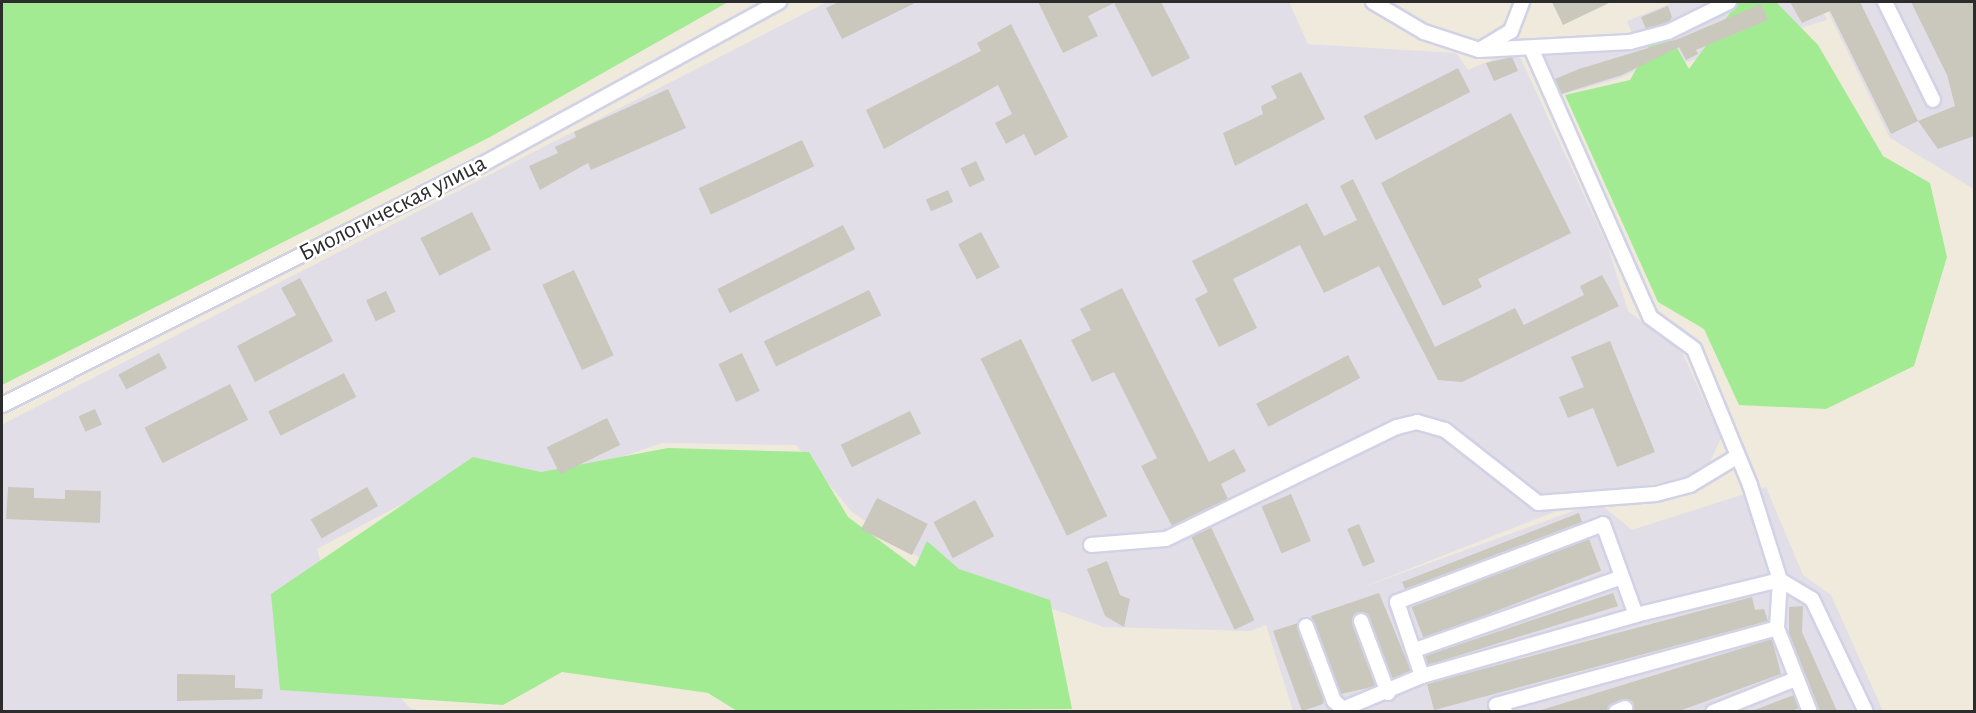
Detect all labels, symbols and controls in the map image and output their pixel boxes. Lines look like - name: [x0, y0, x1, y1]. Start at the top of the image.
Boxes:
- street label: Биологическая улица: [295, 149, 491, 269]

